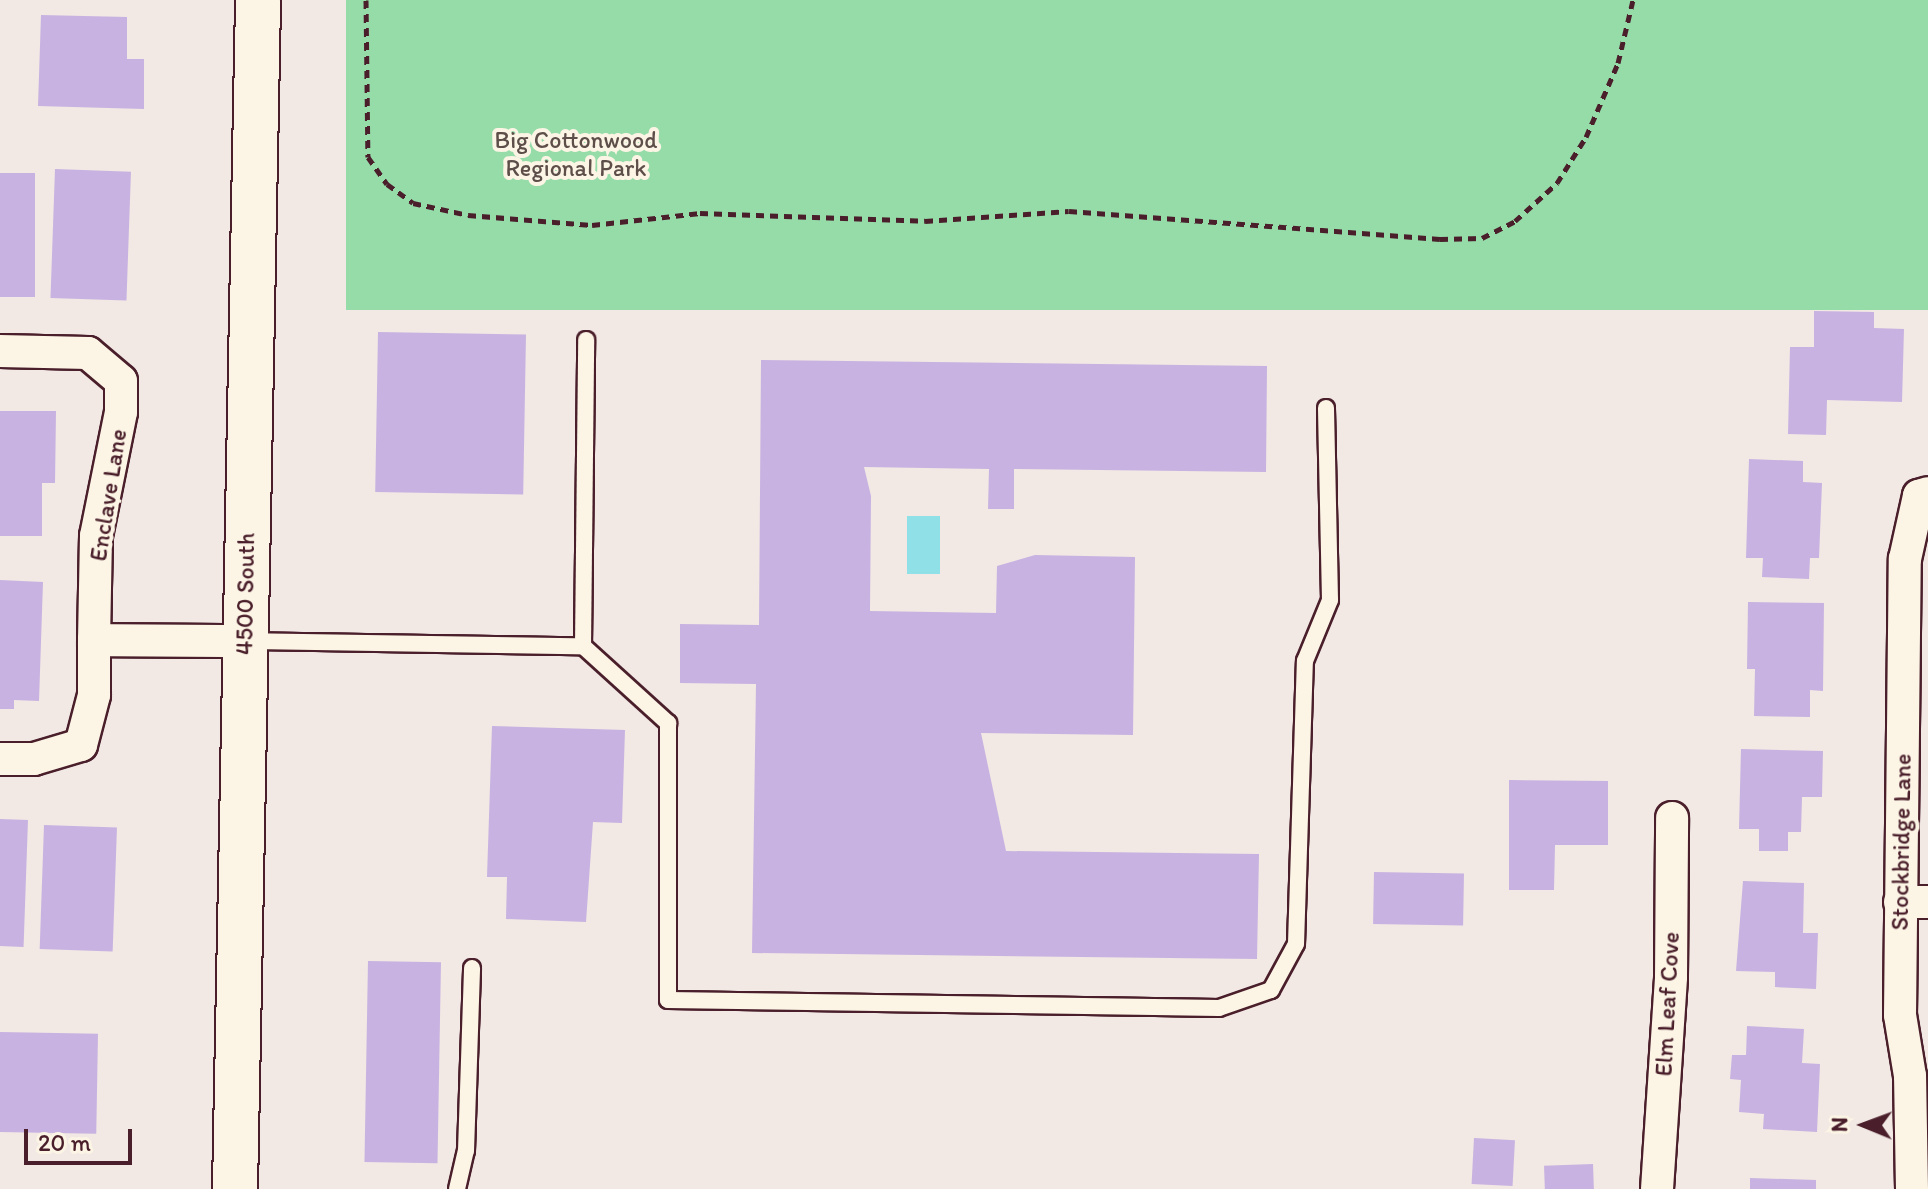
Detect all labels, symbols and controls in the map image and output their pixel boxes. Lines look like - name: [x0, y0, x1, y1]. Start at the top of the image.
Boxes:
- park label: Big Cottonwood Regional Park: [494, 126, 658, 182]
- street label: Enclave Lane: [83, 426, 133, 564]
- street label: 4500 South: [230, 533, 260, 655]
- street label: Stockbridge Lane: [1885, 753, 1917, 931]
- street label: Elm Leaf Cove: [1649, 931, 1685, 1077]
- north arrow: [1824, 1085, 1904, 1165]
- scale bar: [28, 1113, 136, 1163]
- text: N: [1826, 1117, 1853, 1132]
- text: 20 m: [38, 1128, 91, 1157]

